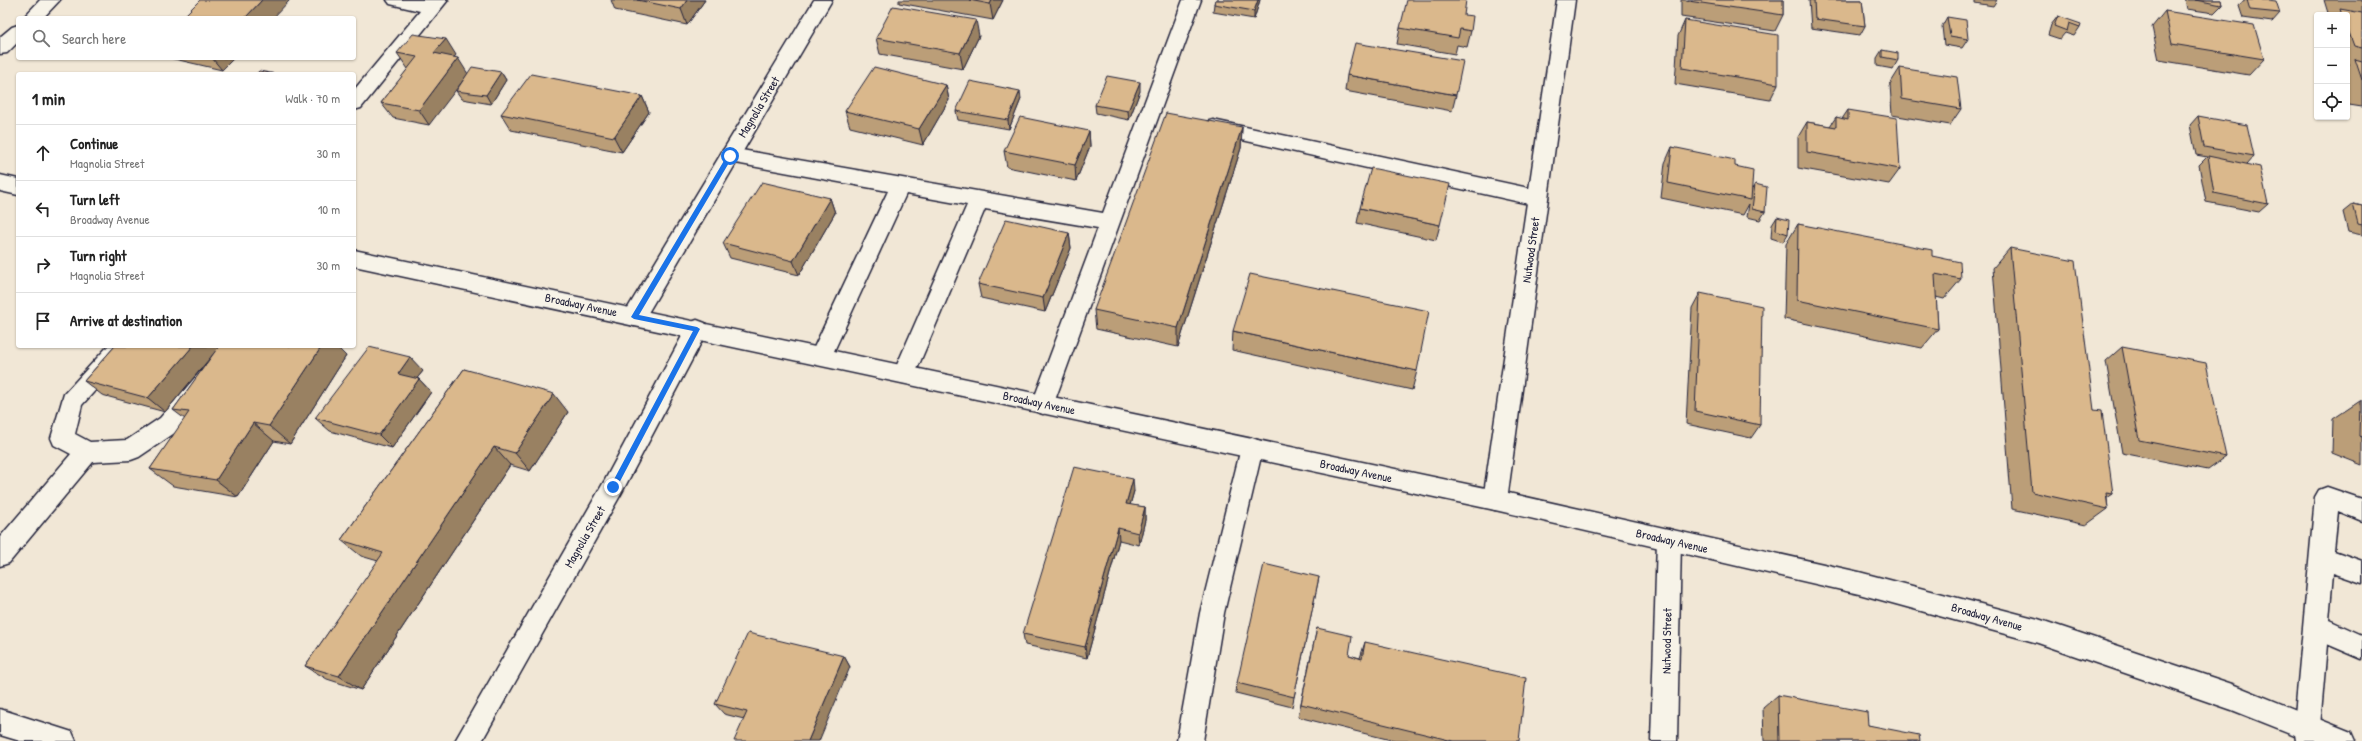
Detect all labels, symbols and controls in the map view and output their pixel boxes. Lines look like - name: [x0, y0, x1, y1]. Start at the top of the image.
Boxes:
- map controls: [2314, 12, 2350, 120]
- button: +: [2314, 12, 2350, 48]
- search box: [16, 16, 356, 60]
- icon: search: [30, 27, 52, 49]
- text: Search here: [62, 28, 126, 49]
- button: −: [2314, 48, 2350, 84]
- street label: Magnolia Street: [734, 72, 784, 141]
- button: locate: [2314, 84, 2350, 120]
- text: 1 min: [32, 87, 65, 110]
- text: Walk · 70 m: [285, 89, 340, 107]
- text: Continue: [70, 133, 118, 154]
- icon: ahead: [32, 142, 54, 164]
- text: 30 m: [317, 144, 340, 162]
- route start: [721, 147, 739, 165]
- text: Magnolia Street: [70, 154, 144, 172]
- text: Turn left: [70, 189, 120, 210]
- icon: left: [32, 198, 54, 220]
- text: 10 m: [318, 200, 340, 218]
- text: Broadway Avenue: [70, 210, 150, 228]
- street label: Nutwood Street: [1518, 215, 1544, 284]
- text: Turn right: [70, 245, 126, 266]
- icon: right: [32, 254, 54, 276]
- text: 30 m: [317, 256, 340, 274]
- text: Magnolia Street: [70, 266, 144, 284]
- street label: Broadway Avenue: [543, 289, 619, 321]
- icon: arrive: [32, 310, 54, 332]
- text: Arrive at destination: [70, 310, 182, 331]
- street label: Broadway Avenue: [1001, 387, 1077, 419]
- street label: Broadway Avenue: [1318, 455, 1394, 487]
- route end: [604, 478, 622, 496]
- street label: Magnolia Street: [560, 502, 610, 571]
- street label: Broadway Avenue: [1634, 524, 1710, 557]
- street label: Broadway Avenue: [1949, 598, 2025, 635]
- street label: Nutwood Street: [1657, 607, 1676, 674]

